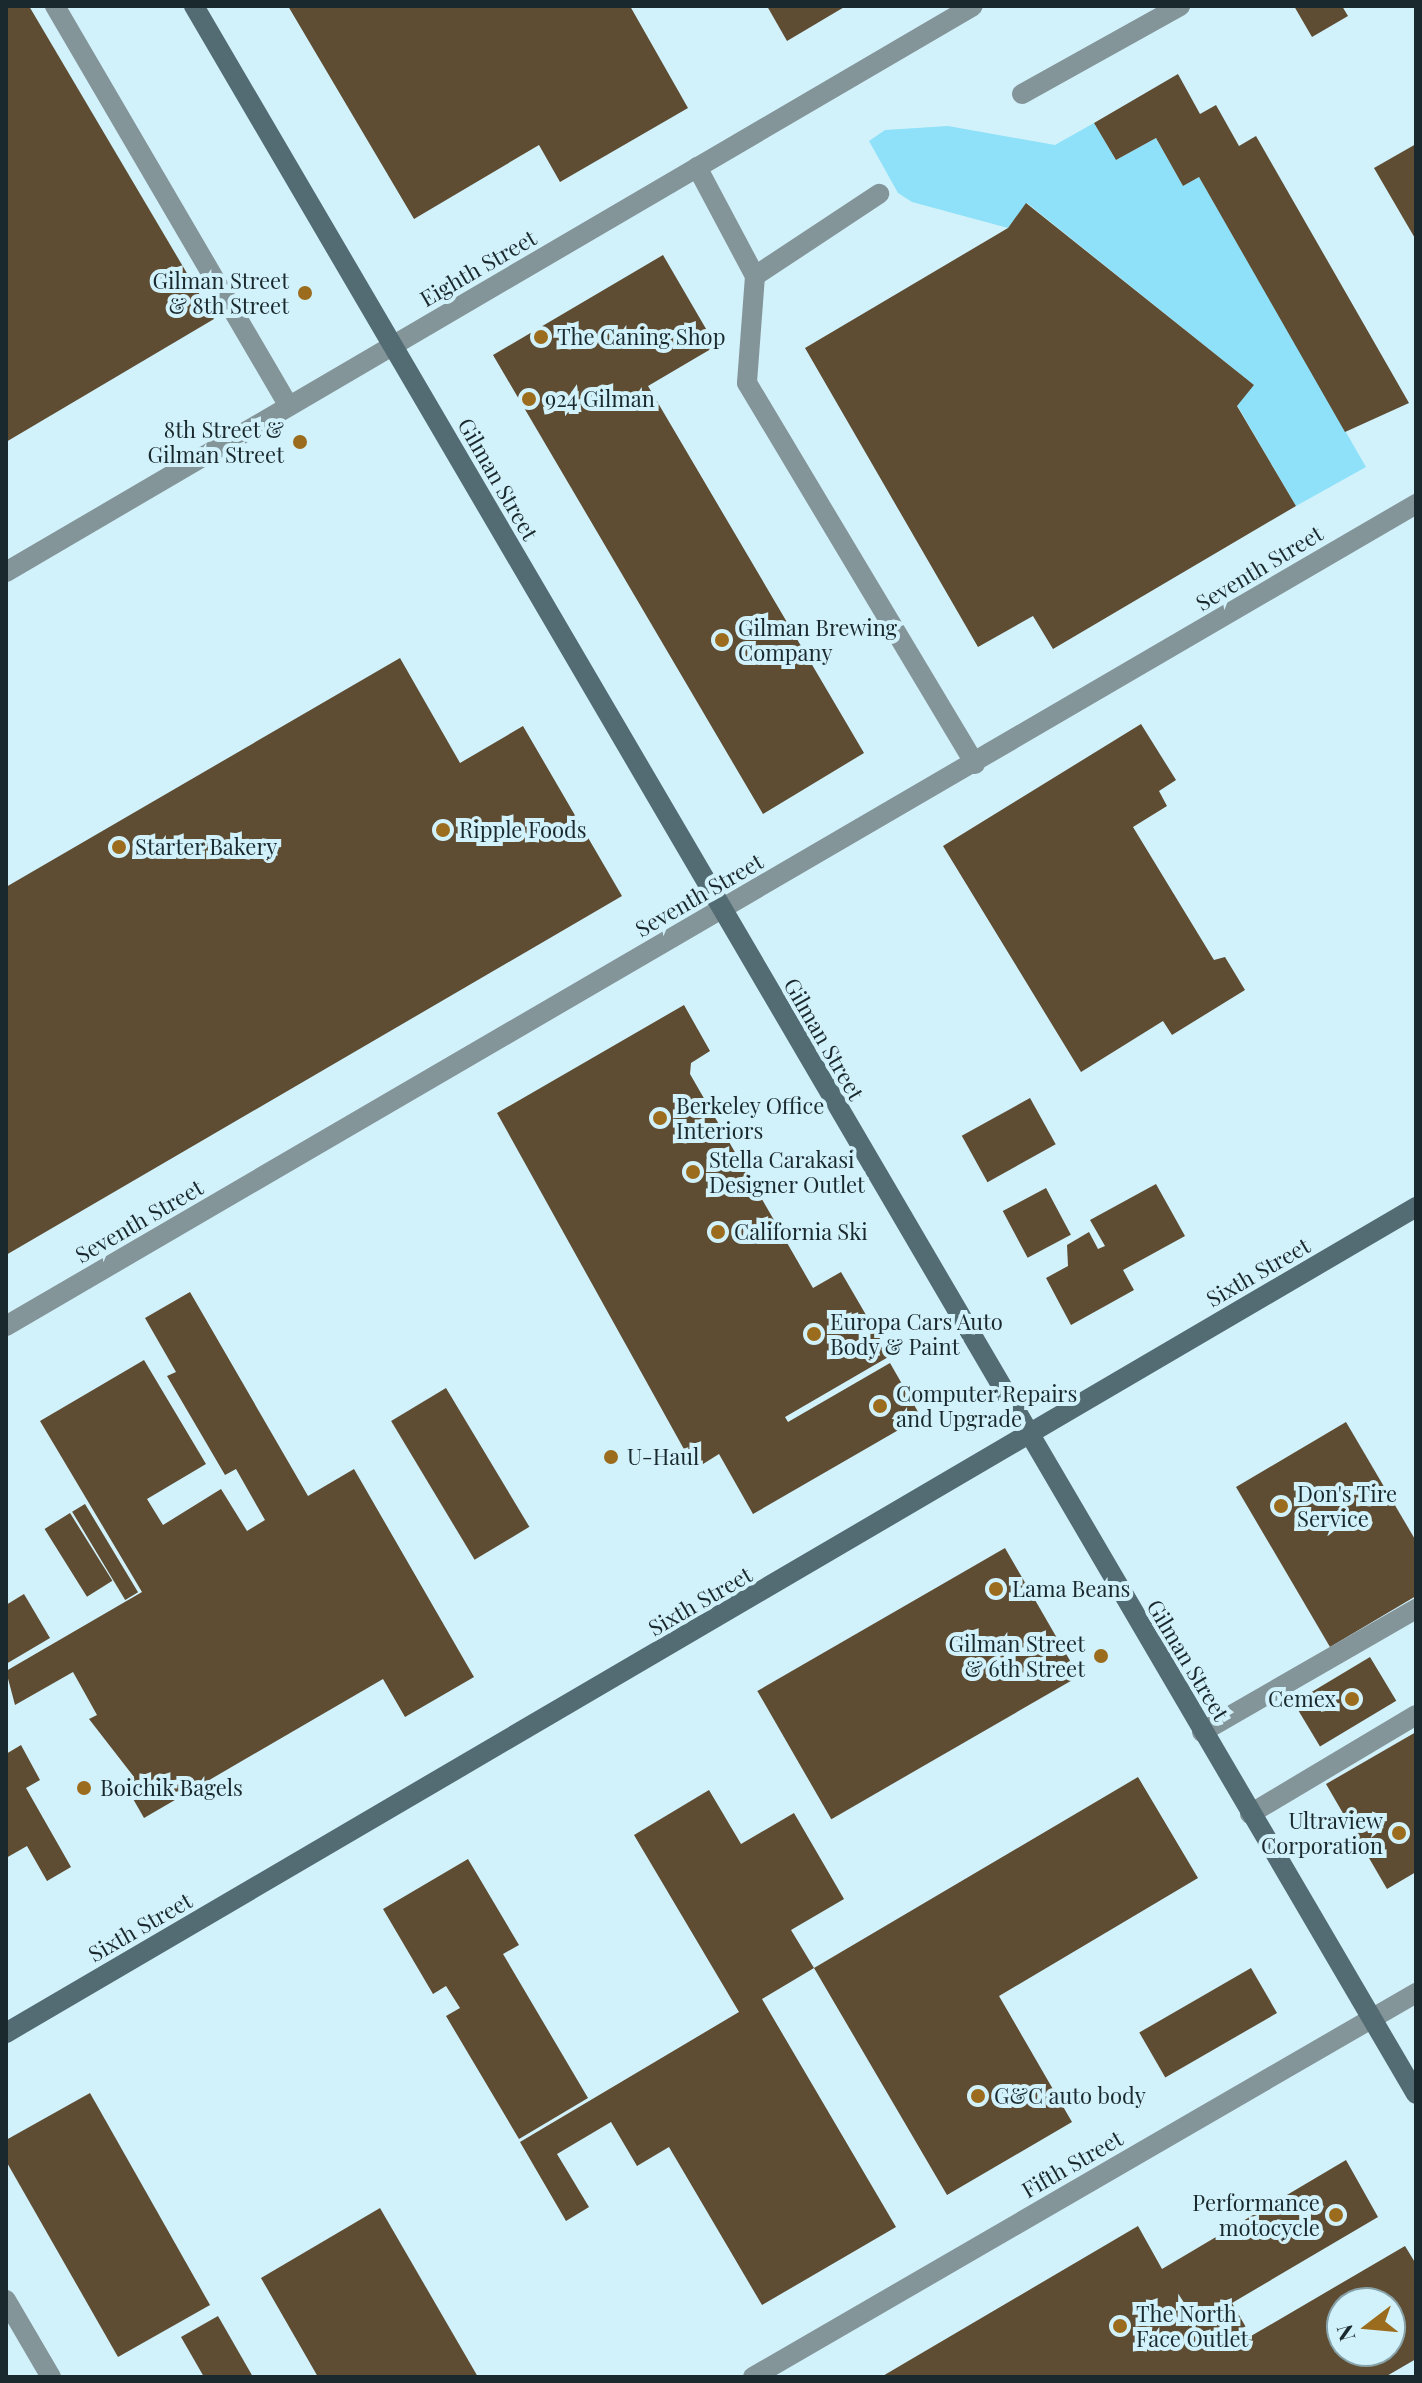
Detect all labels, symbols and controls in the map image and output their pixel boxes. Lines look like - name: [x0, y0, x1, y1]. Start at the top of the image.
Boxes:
- street label: Eighth Street: [415, 224, 541, 312]
- place label: Gilman Street & 8th Street: [153, 267, 289, 318]
- marker: Gilman Street & 8th Street: [296, 284, 314, 302]
- place label: The Caning Shop: [557, 324, 725, 350]
- marker: The Caning Shop: [532, 328, 550, 346]
- place label: 924 Gilman: [545, 386, 655, 412]
- marker: 924 Gilman: [520, 390, 538, 408]
- street label: Gilman Street: [452, 413, 544, 545]
- place label: 8th Street & Gilman Street: [148, 416, 284, 468]
- marker: 8th Street & Gilman Street: [291, 433, 309, 451]
- street label: Seventh Street: [1191, 520, 1327, 616]
- place label: Gilman Brewing Company: [738, 614, 897, 666]
- marker: Gilman Brewing Company: [713, 631, 731, 649]
- place label: Ripple Foods: [459, 817, 587, 843]
- marker: Ripple Foods: [434, 821, 452, 839]
- place label: Starter Bakery: [135, 834, 278, 860]
- marker: Starter Bakery: [110, 838, 128, 856]
- street label: Seventh Street: [630, 848, 768, 942]
- street label: Gilman Street: [778, 973, 870, 1105]
- place label: Berkeley Office Interiors: [676, 1092, 825, 1144]
- marker: Berkeley Office Interiors: [651, 1109, 669, 1127]
- place label: Stella Carakasi Designer Outlet: [709, 1146, 865, 1198]
- marker: Stella Carakasi Designer Outlet: [684, 1163, 702, 1181]
- street label: Seventh Street: [70, 1174, 208, 1268]
- place label: California Ski: [734, 1219, 868, 1245]
- marker: California Ski: [709, 1223, 727, 1241]
- street label: Sixth Street: [1202, 1232, 1314, 1312]
- place label: Europa Cars Auto Body & Paint: [830, 1308, 1004, 1360]
- marker: Europa Cars Auto Body & Paint: [805, 1325, 823, 1343]
- place label: Computer Repairs and Upgrade: [896, 1380, 1078, 1432]
- marker: Computer Repairs and Upgrade: [871, 1397, 889, 1415]
- place label: U-Haul: [627, 1444, 699, 1470]
- marker: U-Haul: [602, 1448, 620, 1466]
- place label: Don's Tire Service: [1297, 1480, 1398, 1532]
- marker: Don's Tire Service: [1272, 1497, 1290, 1515]
- street label: Sixth Street: [644, 1561, 756, 1641]
- place label: Lama Beans: [1012, 1576, 1131, 1602]
- marker: Lama Beans: [987, 1580, 1005, 1598]
- street label: Gilman Street: [1142, 1595, 1234, 1725]
- place label: Gilman Street & 6th Street: [949, 1630, 1085, 1682]
- marker: Gilman Street & 6th Street: [1092, 1647, 1110, 1665]
- place label: Cemex: [1268, 1686, 1336, 1712]
- marker: Cemex: [1343, 1690, 1361, 1708]
- place label: Boichik Bagels: [100, 1775, 243, 1801]
- marker: Boichik Bagels: [75, 1779, 93, 1797]
- place label: Ultraview Corporation: [1261, 1807, 1383, 1858]
- marker: Ultraview Corporation: [1390, 1824, 1408, 1842]
- street label: Sixth Street: [84, 1887, 196, 1967]
- place label: G&C auto body: [994, 2083, 1146, 2109]
- marker: G&C auto body: [969, 2087, 987, 2105]
- street label: Fifth Street: [1017, 2125, 1127, 2203]
- place label: Performance motocycle: [1192, 2189, 1320, 2240]
- marker: Performance motocycle: [1327, 2206, 1345, 2224]
- north arrow: [1326, 2287, 1406, 2367]
- place label: The North Face Outlet: [1136, 2300, 1248, 2352]
- marker: The North Face Outlet: [1111, 2317, 1129, 2335]
- text: N: [1328, 2321, 1361, 2345]

